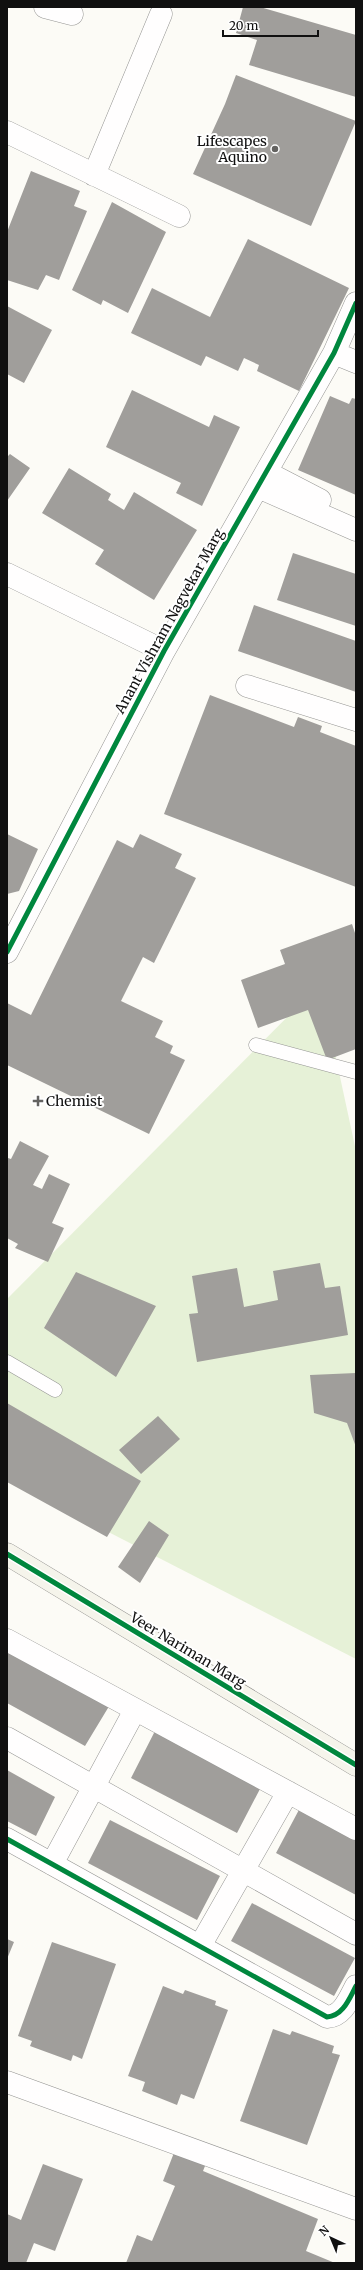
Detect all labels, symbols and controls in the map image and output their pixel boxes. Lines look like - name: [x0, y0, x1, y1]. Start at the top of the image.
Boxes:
- scale bar: [223, 12, 318, 38]
- text: 20 m: [229, 18, 258, 33]
- place label: Lifescapes Aquino: [197, 132, 267, 166]
- marker: Lifescapes Aquino: [270, 144, 280, 154]
- street label: Anant Vishram Nagvekar Marg: [110, 525, 228, 718]
- place label: Chemist: [46, 1092, 103, 1110]
- marker: Chemist: [33, 1096, 43, 1106]
- street label: Veer Nariman Marg: [126, 1608, 250, 1692]
- north arrow: [311, 2218, 351, 2258]
- text: N: [316, 2223, 332, 2239]

